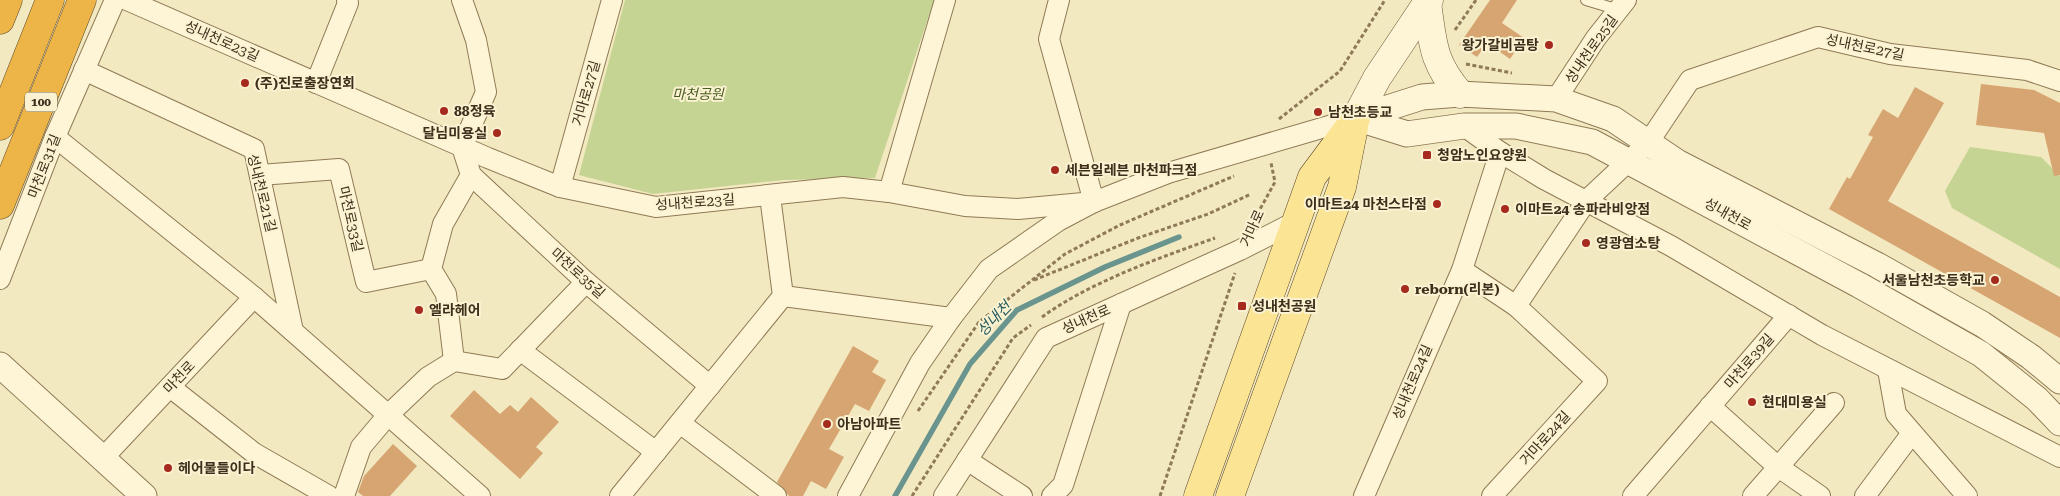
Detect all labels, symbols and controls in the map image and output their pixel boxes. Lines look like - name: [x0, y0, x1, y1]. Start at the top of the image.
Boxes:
- street label: 성내천로25길: [1561, 12, 1621, 86]
- street label: 성내천로23길: [182, 17, 262, 65]
- street label: 성내천로27길: [1824, 31, 1906, 63]
- place label: 왕가갈비곰탕: [1462, 37, 1539, 53]
- marker: 왕가갈비곰탕: [1543, 39, 1555, 51]
- street label: 거마로27길: [569, 58, 603, 128]
- place label: (주)진로출장연회: [255, 75, 355, 91]
- marker: (주)진로출장연회: [239, 77, 251, 89]
- park label: 마천공원: [672, 86, 725, 102]
- road number: 100: [25, 92, 57, 111]
- place label: 88정육: [454, 103, 496, 119]
- place label: 남천초등교: [1328, 104, 1393, 120]
- marker: 88정육: [438, 105, 450, 117]
- marker: 남천초등교: [1312, 106, 1324, 118]
- place label: 달님미용실: [423, 125, 487, 141]
- marker: 달님미용실: [491, 127, 503, 139]
- street label: 마천로31길: [24, 132, 64, 200]
- place label: 청암노인요양원: [1437, 147, 1527, 163]
- marker: 청암노인요양원: [1421, 149, 1433, 161]
- street label: 성내천로21길: [245, 152, 279, 234]
- place label: 세븐일레븐 마천파크점: [1065, 162, 1197, 178]
- marker: 세븐일레븐 마천파크점: [1049, 164, 1061, 176]
- street label: 마천로33길: [336, 184, 366, 254]
- street label: 성내천로23길: [654, 191, 736, 213]
- street label: 성내천로: [1702, 195, 1755, 234]
- place label: 이마트24 마천스타점: [1305, 196, 1427, 212]
- marker: 이마트24 마천스타점: [1431, 198, 1443, 210]
- place label: 이마트24 송파라비앙점: [1515, 201, 1650, 217]
- marker: 이마트24 송파라비앙점: [1499, 203, 1511, 215]
- street label: 거마로: [1237, 207, 1267, 249]
- place label: 영광염소탕: [1596, 235, 1661, 251]
- marker: 영광염소탕: [1580, 237, 1592, 249]
- street label: 마천로35길: [548, 245, 608, 301]
- place label: 서울남천초등학교: [1882, 272, 1985, 288]
- marker: 서울남천초등학교: [1989, 274, 2001, 286]
- place label: reborn(리본): [1415, 281, 1499, 297]
- marker: reborn(리본): [1399, 283, 1411, 295]
- water label: 성내천: [973, 296, 1016, 340]
- place label: 성내천공원: [1252, 298, 1316, 314]
- marker: 성내천공원: [1236, 300, 1248, 312]
- street label: 성내천로: [1059, 301, 1113, 337]
- place label: 엘라헤어: [429, 302, 481, 318]
- marker: 엘라헤어: [413, 304, 425, 316]
- street label: 마천로39길: [1721, 330, 1777, 392]
- street label: 성내천로24길: [1389, 342, 1435, 422]
- street label: 마천로: [160, 357, 198, 397]
- place label: 현대미용실: [1762, 394, 1826, 410]
- marker: 현대미용실: [1746, 396, 1758, 408]
- street label: 거마로24길: [1517, 408, 1573, 468]
- place label: 아남아파트: [837, 416, 902, 432]
- marker: 아남아파트: [821, 418, 833, 430]
- place label: 헤어물들이다: [178, 460, 255, 476]
- marker: 헤어물들이다: [162, 462, 174, 474]

